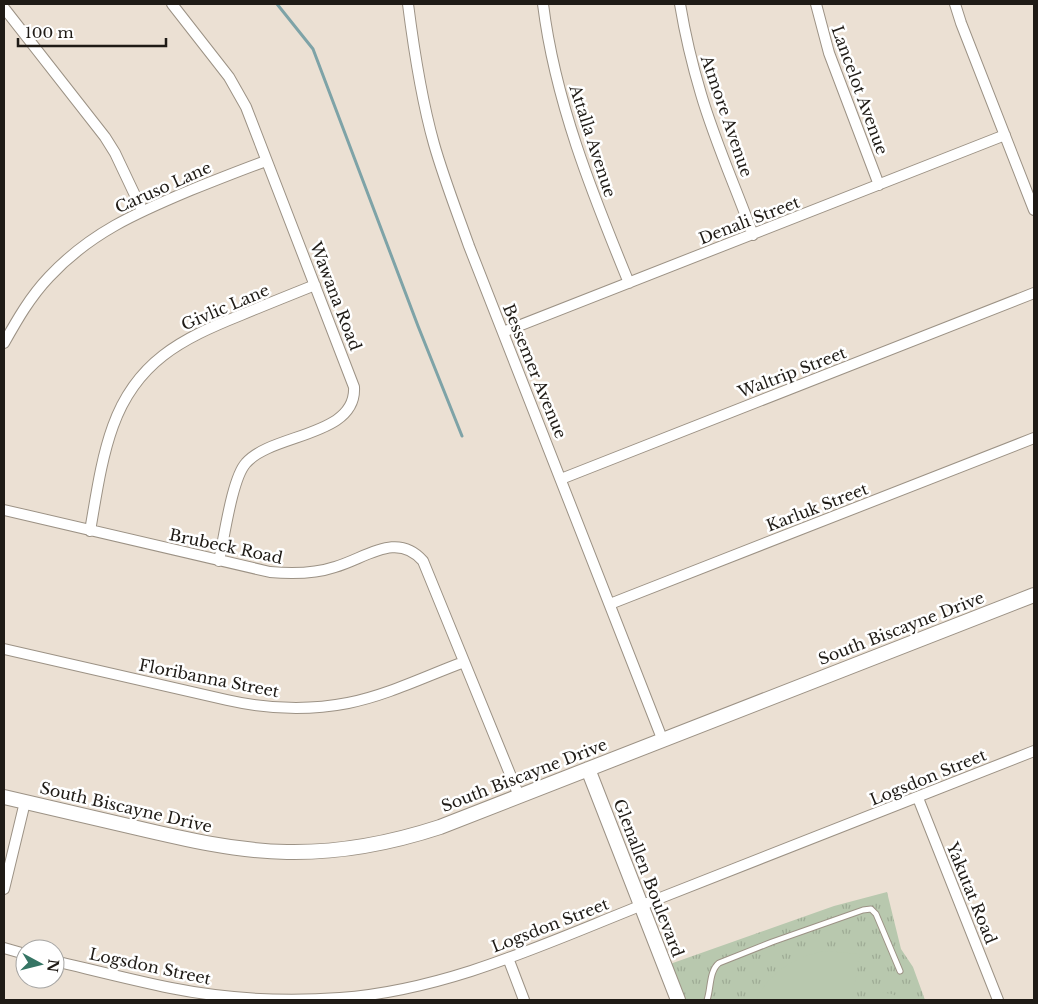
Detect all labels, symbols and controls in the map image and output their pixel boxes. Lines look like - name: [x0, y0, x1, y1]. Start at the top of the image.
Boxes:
- scale bar: [18, 15, 165, 47]
- text: 100 m: [25, 23, 74, 42]
- street label: Lancelot Avenue: [827, 23, 893, 157]
- street label: Atmore Avenue: [696, 52, 757, 180]
- street label: Attalla Avenue: [565, 81, 621, 200]
- street label: Caruso Lane: [112, 157, 214, 217]
- street label: Denali Street: [696, 192, 802, 248]
- street label: Wawana Road: [306, 238, 366, 354]
- street label: Givlic Lane: [178, 280, 272, 334]
- street label: Bessemer Avenue: [499, 301, 571, 441]
- street label: Waltrip Street: [734, 342, 849, 402]
- street label: Karluk Street: [763, 478, 871, 536]
- street label: Brubeck Road: [167, 524, 285, 568]
- street label: South Biscayne Drive: [815, 587, 987, 669]
- street label: Floribanna Street: [137, 655, 281, 701]
- street label: South Biscayne Drive: [438, 734, 610, 816]
- street label: Logsdon Street: [867, 745, 989, 809]
- street label: South Biscayne Drive: [38, 777, 214, 837]
- street label: Glenallen Boulevard: [610, 796, 688, 960]
- street label: Yakutat Road: [942, 838, 1002, 947]
- street label: Logsdon Street: [489, 893, 611, 957]
- north arrow: [15, 939, 65, 989]
- street label: Logsdon Street: [87, 943, 213, 989]
- text: N: [43, 958, 63, 973]

